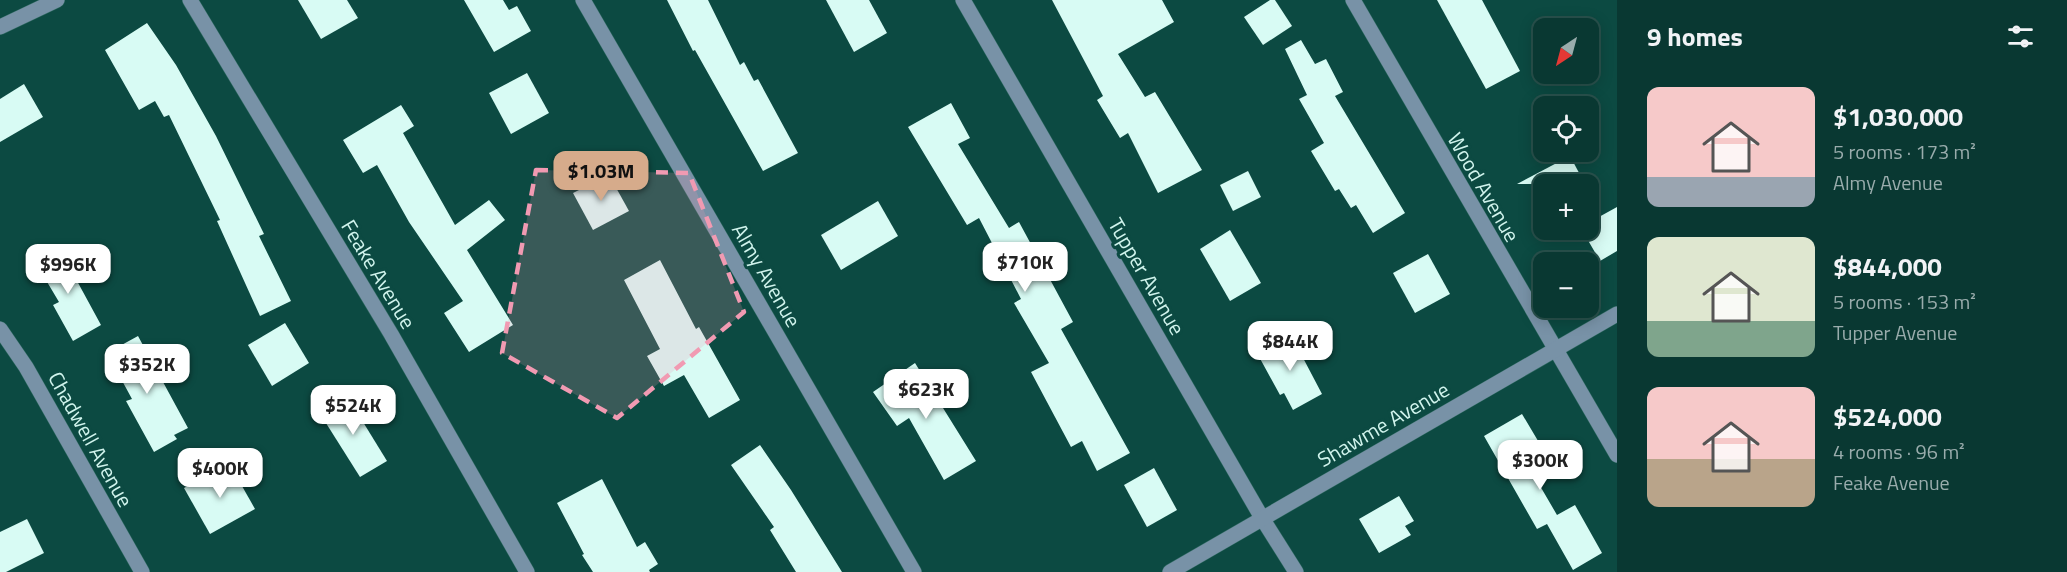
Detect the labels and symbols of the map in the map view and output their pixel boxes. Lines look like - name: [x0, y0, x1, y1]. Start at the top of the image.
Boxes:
- north arrow: [1533, 18, 1599, 84]
- street label: Wood Avenue: [1440, 126, 1528, 248]
- pin: $1.03M: [552, 151, 650, 202]
- street label: Tupper Avenue: [1100, 211, 1194, 341]
- street label: Feake Avenue: [334, 213, 424, 335]
- street label: Almy Avenue: [724, 217, 810, 333]
- pin: $710K: [983, 242, 1067, 293]
- pin: $996K: [26, 244, 110, 295]
- pin: $844K: [1248, 321, 1332, 372]
- pin: $352K: [105, 344, 189, 395]
- street label: Chadwell Avenue: [40, 365, 142, 513]
- pin: $623K: [884, 369, 968, 420]
- street label: Shawme Avenue: [1311, 373, 1455, 475]
- pin: $524K: [311, 385, 395, 436]
- pin: $300K: [1498, 440, 1582, 491]
- pin: $400K: [178, 448, 262, 499]

